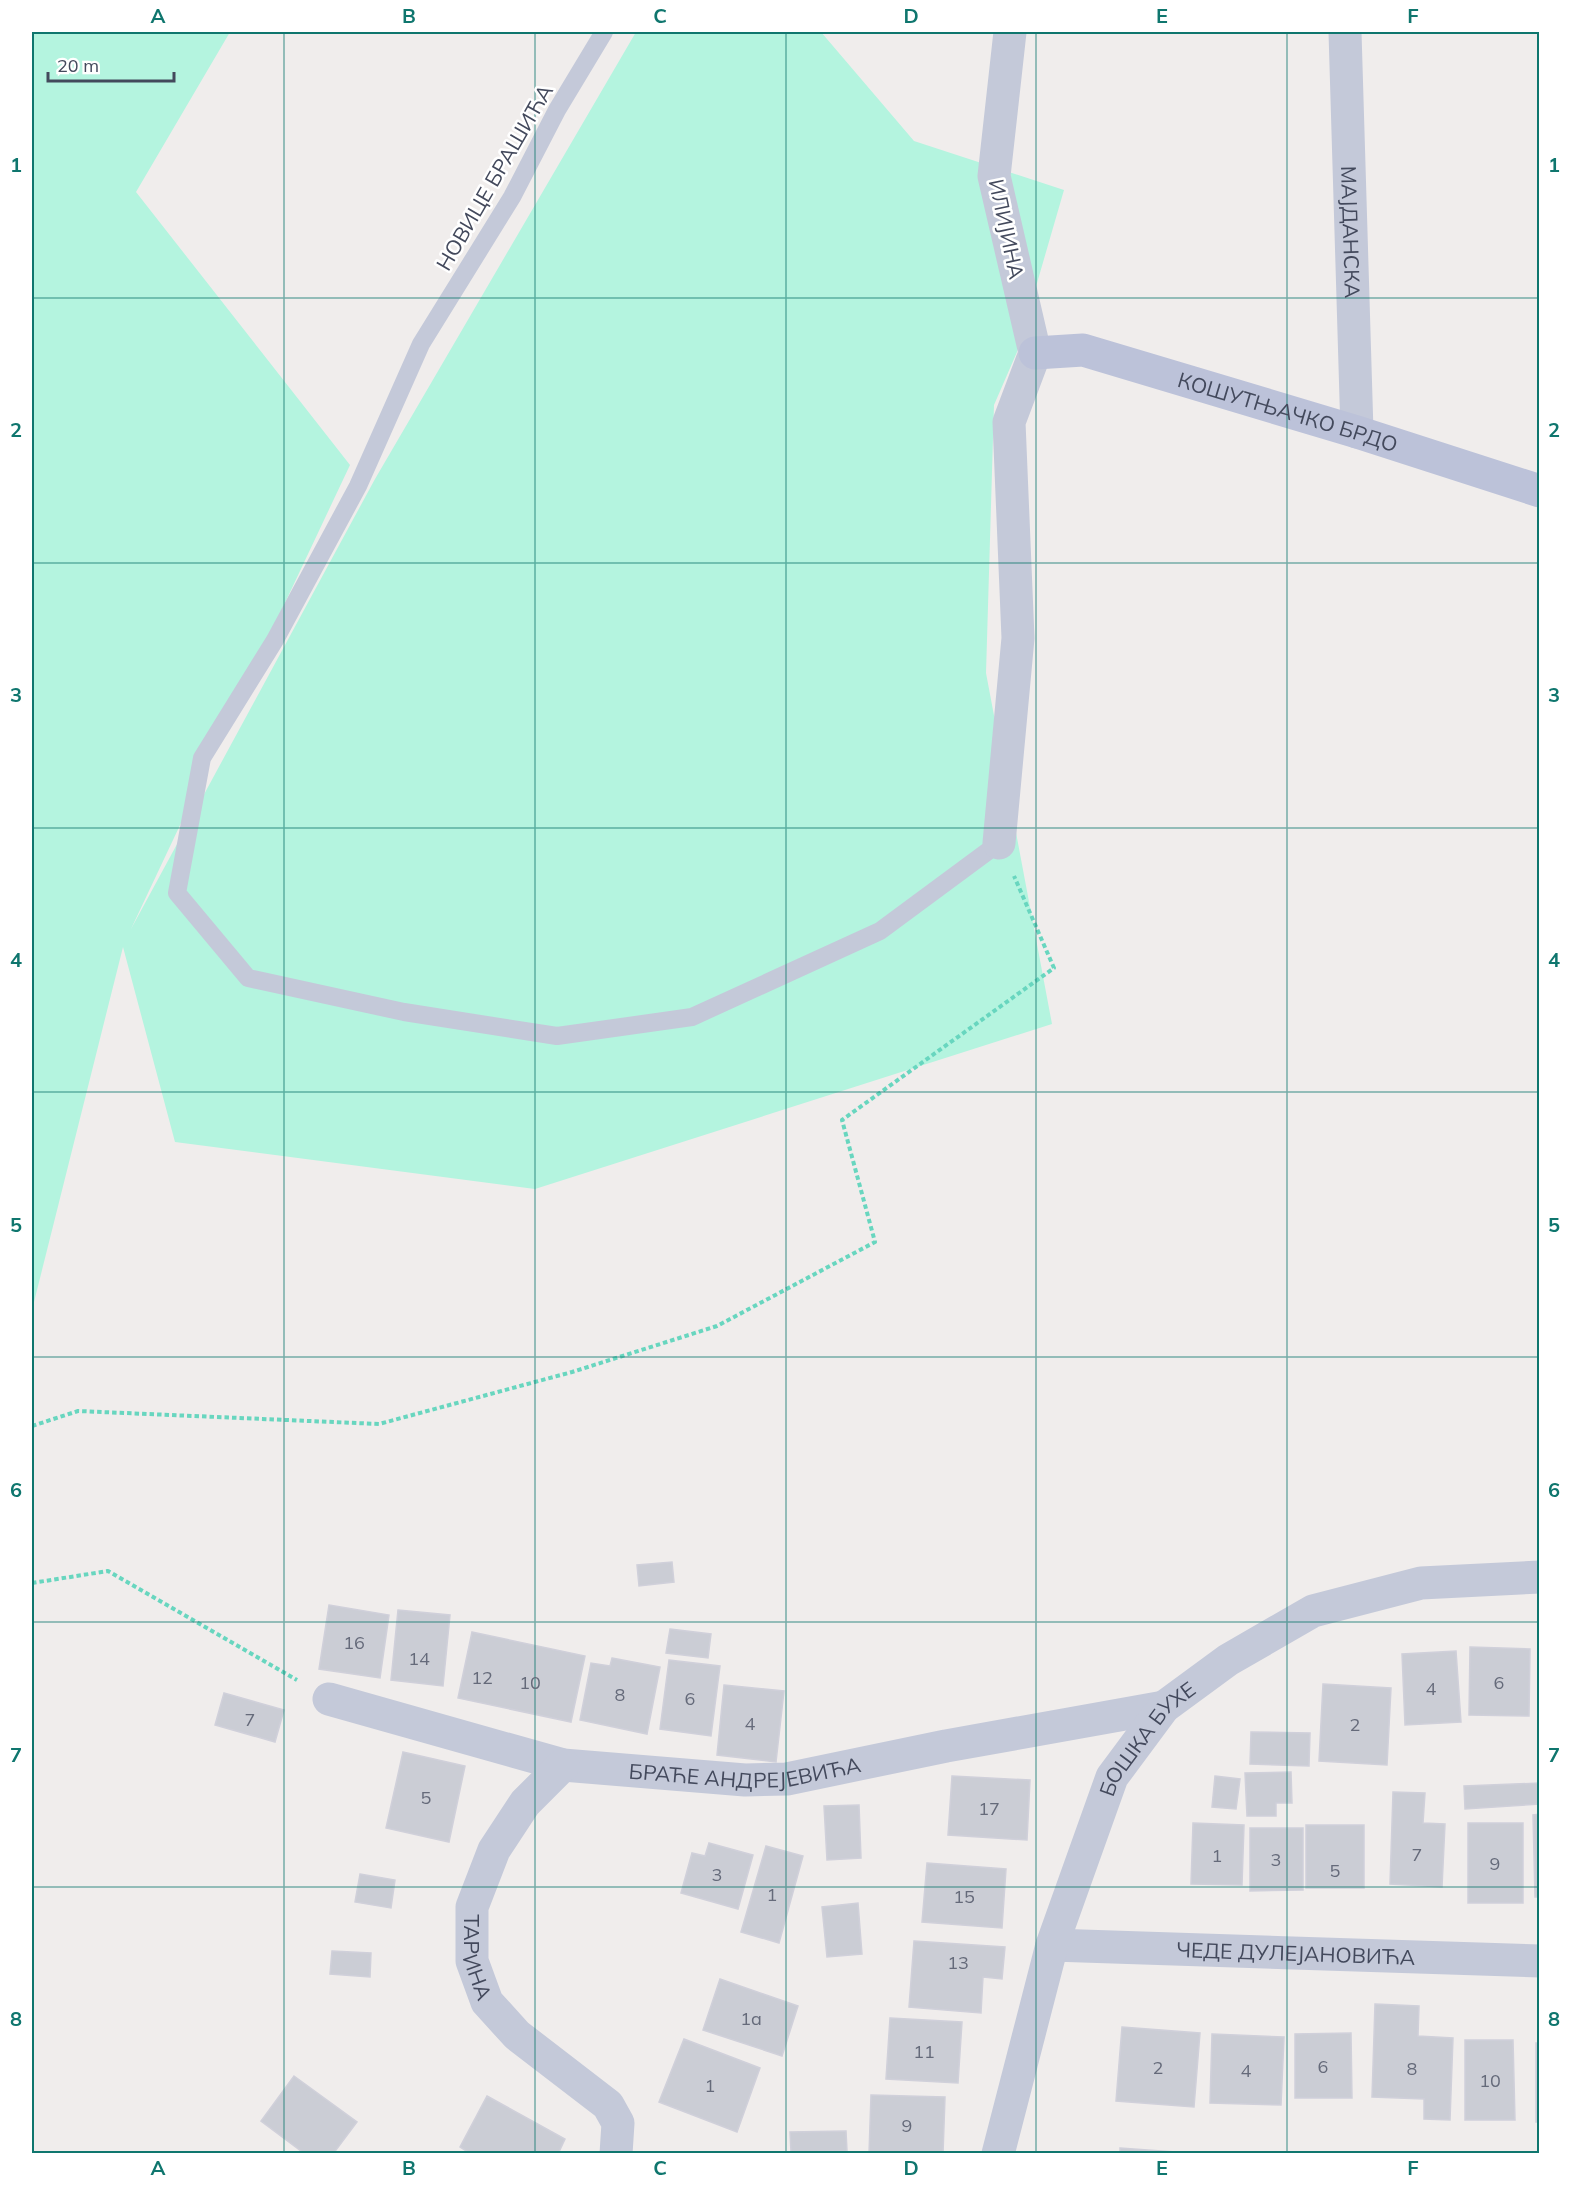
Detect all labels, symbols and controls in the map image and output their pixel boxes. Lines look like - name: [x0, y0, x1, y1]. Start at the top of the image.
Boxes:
- text: A: [151, 3, 166, 28]
- text: B: [402, 3, 416, 28]
- text: C: [653, 3, 667, 28]
- text: D: [903, 3, 919, 28]
- text: E: [1156, 3, 1168, 28]
- text: F: [1407, 3, 1419, 28]
- scale bar: [48, 45, 174, 83]
- text: 20 m: [57, 54, 99, 77]
- street label: НОВИЦЕ БРАШИЋА: [430, 79, 558, 275]
- text: 1: [10, 152, 22, 177]
- text: 1: [1548, 152, 1560, 177]
- street label: МАЈДАНСКА: [1336, 165, 1366, 299]
- street label: ИЛИЈИНА: [984, 177, 1030, 282]
- street label: КОШУТЊАЧКО БРДО: [1175, 366, 1401, 457]
- text: 2: [10, 417, 22, 442]
- text: 2: [1548, 417, 1560, 442]
- text: 3: [10, 682, 22, 707]
- text: 3: [1548, 682, 1560, 707]
- text: 4: [10, 947, 22, 972]
- text: 4: [1548, 947, 1560, 972]
- text: 5: [10, 1212, 22, 1237]
- text: 5: [1548, 1212, 1560, 1237]
- text: 6: [10, 1477, 22, 1502]
- text: 6: [1548, 1477, 1560, 1502]
- house number: 16: [343, 1631, 365, 1654]
- house number: 14: [408, 1647, 430, 1670]
- house number: 12: [471, 1666, 493, 1689]
- house number: 10: [519, 1671, 541, 1694]
- house number: 6: [1494, 1671, 1504, 1694]
- street label: БОШКА БУХЕ: [1093, 1676, 1200, 1799]
- house number: 4: [1426, 1677, 1437, 1700]
- house number: 8: [615, 1683, 625, 1706]
- house number: 6: [685, 1687, 695, 1710]
- house number: 7: [245, 1708, 255, 1731]
- house number: 4: [745, 1712, 756, 1735]
- house number: 2: [1350, 1713, 1360, 1736]
- text: 7: [10, 1742, 22, 1767]
- text: 7: [1548, 1742, 1560, 1767]
- street label: БРАЋЕ АНДРЕЈЕВИЋА: [628, 1751, 864, 1794]
- house number: 5: [421, 1786, 432, 1809]
- house number: 17: [978, 1797, 1000, 1820]
- house number: 7: [1412, 1843, 1422, 1866]
- house number: 1: [1212, 1844, 1222, 1867]
- house number: 3: [1271, 1848, 1281, 1871]
- house number: 9: [1490, 1852, 1500, 1875]
- house number: 5: [1330, 1859, 1341, 1882]
- house number: 3: [712, 1863, 722, 1886]
- house number: 1: [767, 1883, 777, 1906]
- house number: 15: [953, 1885, 975, 1908]
- street label: ТАРИНА: [457, 1914, 498, 2004]
- street label: ЧЕДЕ ДУЛЕЈАНОВИЋА: [1176, 1936, 1416, 1970]
- house number: 13: [947, 1951, 969, 1974]
- text: 8: [10, 2006, 22, 2031]
- text: 8: [1548, 2006, 1560, 2031]
- house number: 1a: [740, 2007, 762, 2030]
- house number: 11: [913, 2040, 935, 2063]
- house number: 6: [1318, 2055, 1328, 2078]
- house number: 2: [1153, 2056, 1163, 2079]
- house number: 8: [1407, 2057, 1417, 2080]
- house number: 4: [1241, 2059, 1252, 2082]
- house number: 10: [1479, 2069, 1501, 2092]
- house number: 1: [705, 2074, 715, 2097]
- house number: 9: [902, 2114, 912, 2137]
- text: A: [151, 2155, 166, 2180]
- text: B: [402, 2155, 416, 2180]
- text: C: [653, 2155, 667, 2180]
- text: D: [903, 2155, 919, 2180]
- text: E: [1156, 2155, 1168, 2180]
- text: F: [1407, 2155, 1419, 2180]

